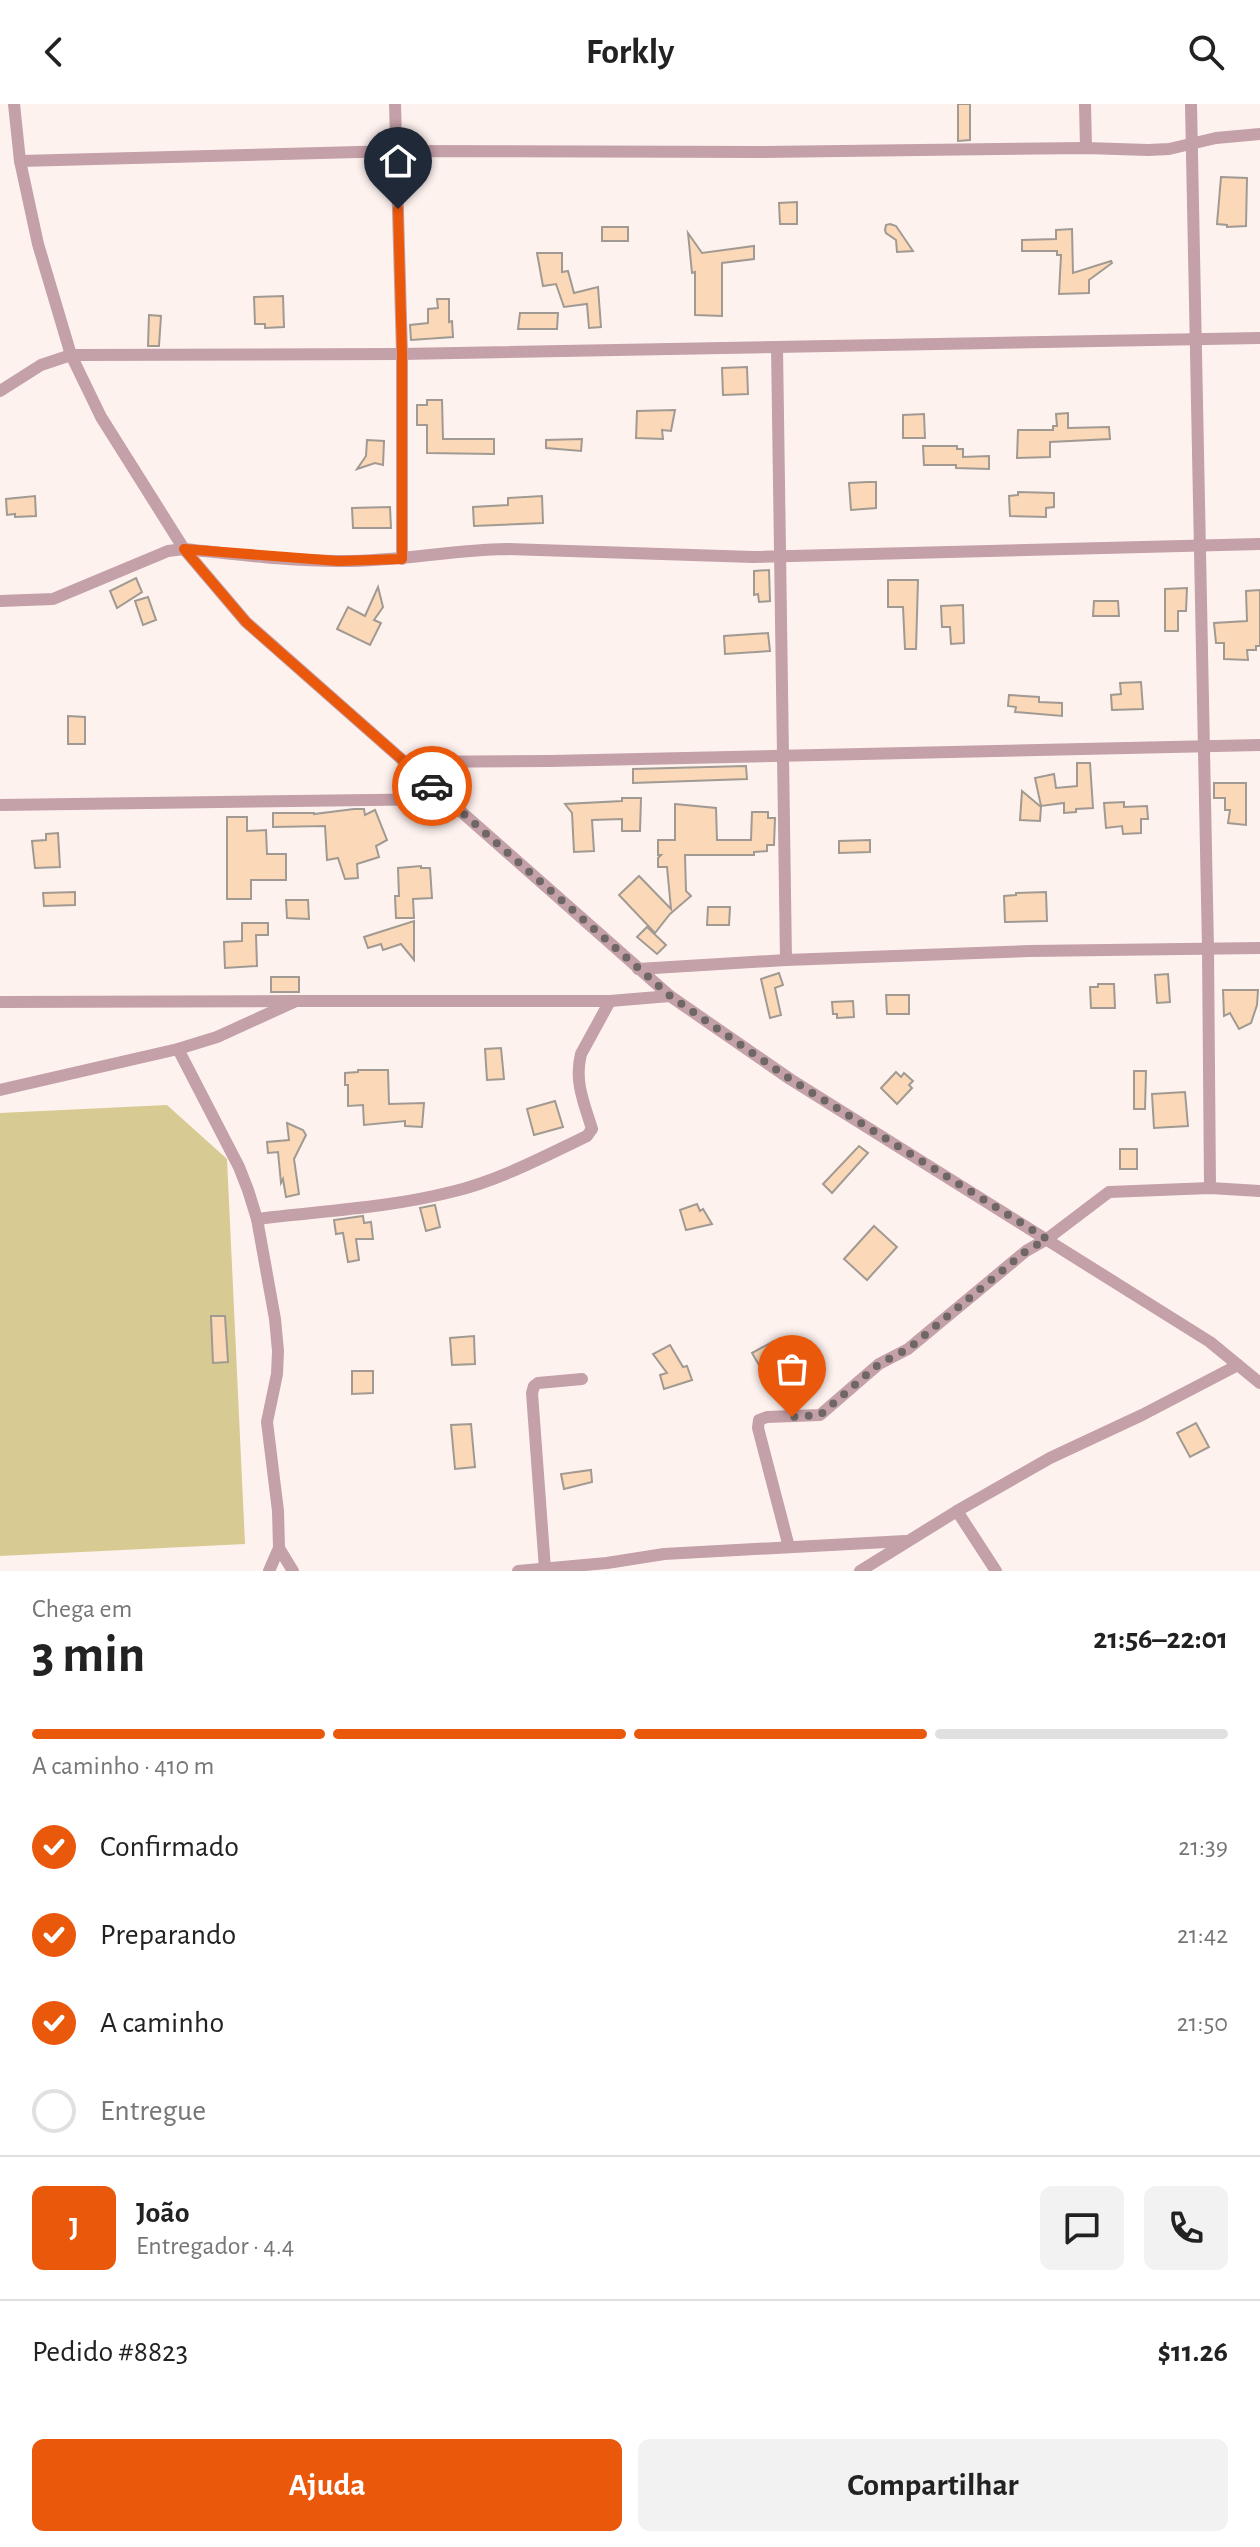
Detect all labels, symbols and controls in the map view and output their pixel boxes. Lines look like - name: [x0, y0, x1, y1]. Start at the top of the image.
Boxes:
- icon: back: [32, 30, 76, 74]
- icon: search: [1184, 30, 1228, 74]
- text: Forkly: [586, 34, 674, 70]
- pin: [364, 127, 432, 209]
- icon: home: [376, 139, 420, 183]
- courier: [392, 746, 472, 826]
- icon: car: [410, 764, 454, 808]
- pin: [758, 1335, 826, 1417]
- icon: bag: [770, 1347, 814, 1391]
- text: Chega em: [32, 1596, 132, 1622]
- text: 21:56–22:01: [1093, 1624, 1228, 1654]
- text: 3 min: [32, 1629, 145, 1681]
- text: A caminho · 410 m: [32, 1753, 214, 1779]
- icon: check: [32, 1825, 76, 1869]
- text: Confirmado: [100, 1832, 239, 1862]
- text: 21:39: [1178, 1834, 1228, 1860]
- icon: check: [32, 1913, 76, 1957]
- text: Preparando: [100, 1920, 236, 1950]
- text: 21:42: [1177, 1922, 1228, 1948]
- icon: check: [32, 2001, 76, 2045]
- text: A caminho: [100, 2008, 224, 2038]
- text: 21:50: [1177, 2010, 1228, 2036]
- text: Entregue: [100, 2096, 206, 2126]
- button: chat: [1040, 2186, 1124, 2270]
- button: phone: [1144, 2186, 1228, 2270]
- text: João: [136, 2198, 190, 2228]
- text: J: [69, 2213, 79, 2243]
- text: Entregador · 4.4: [136, 2233, 294, 2259]
- text: Pedido #8823: [32, 2337, 188, 2367]
- text: $11.26: [1157, 2337, 1228, 2367]
- button: Ajuda: [32, 2439, 622, 2531]
- button: Compartilhar: [638, 2439, 1228, 2531]

